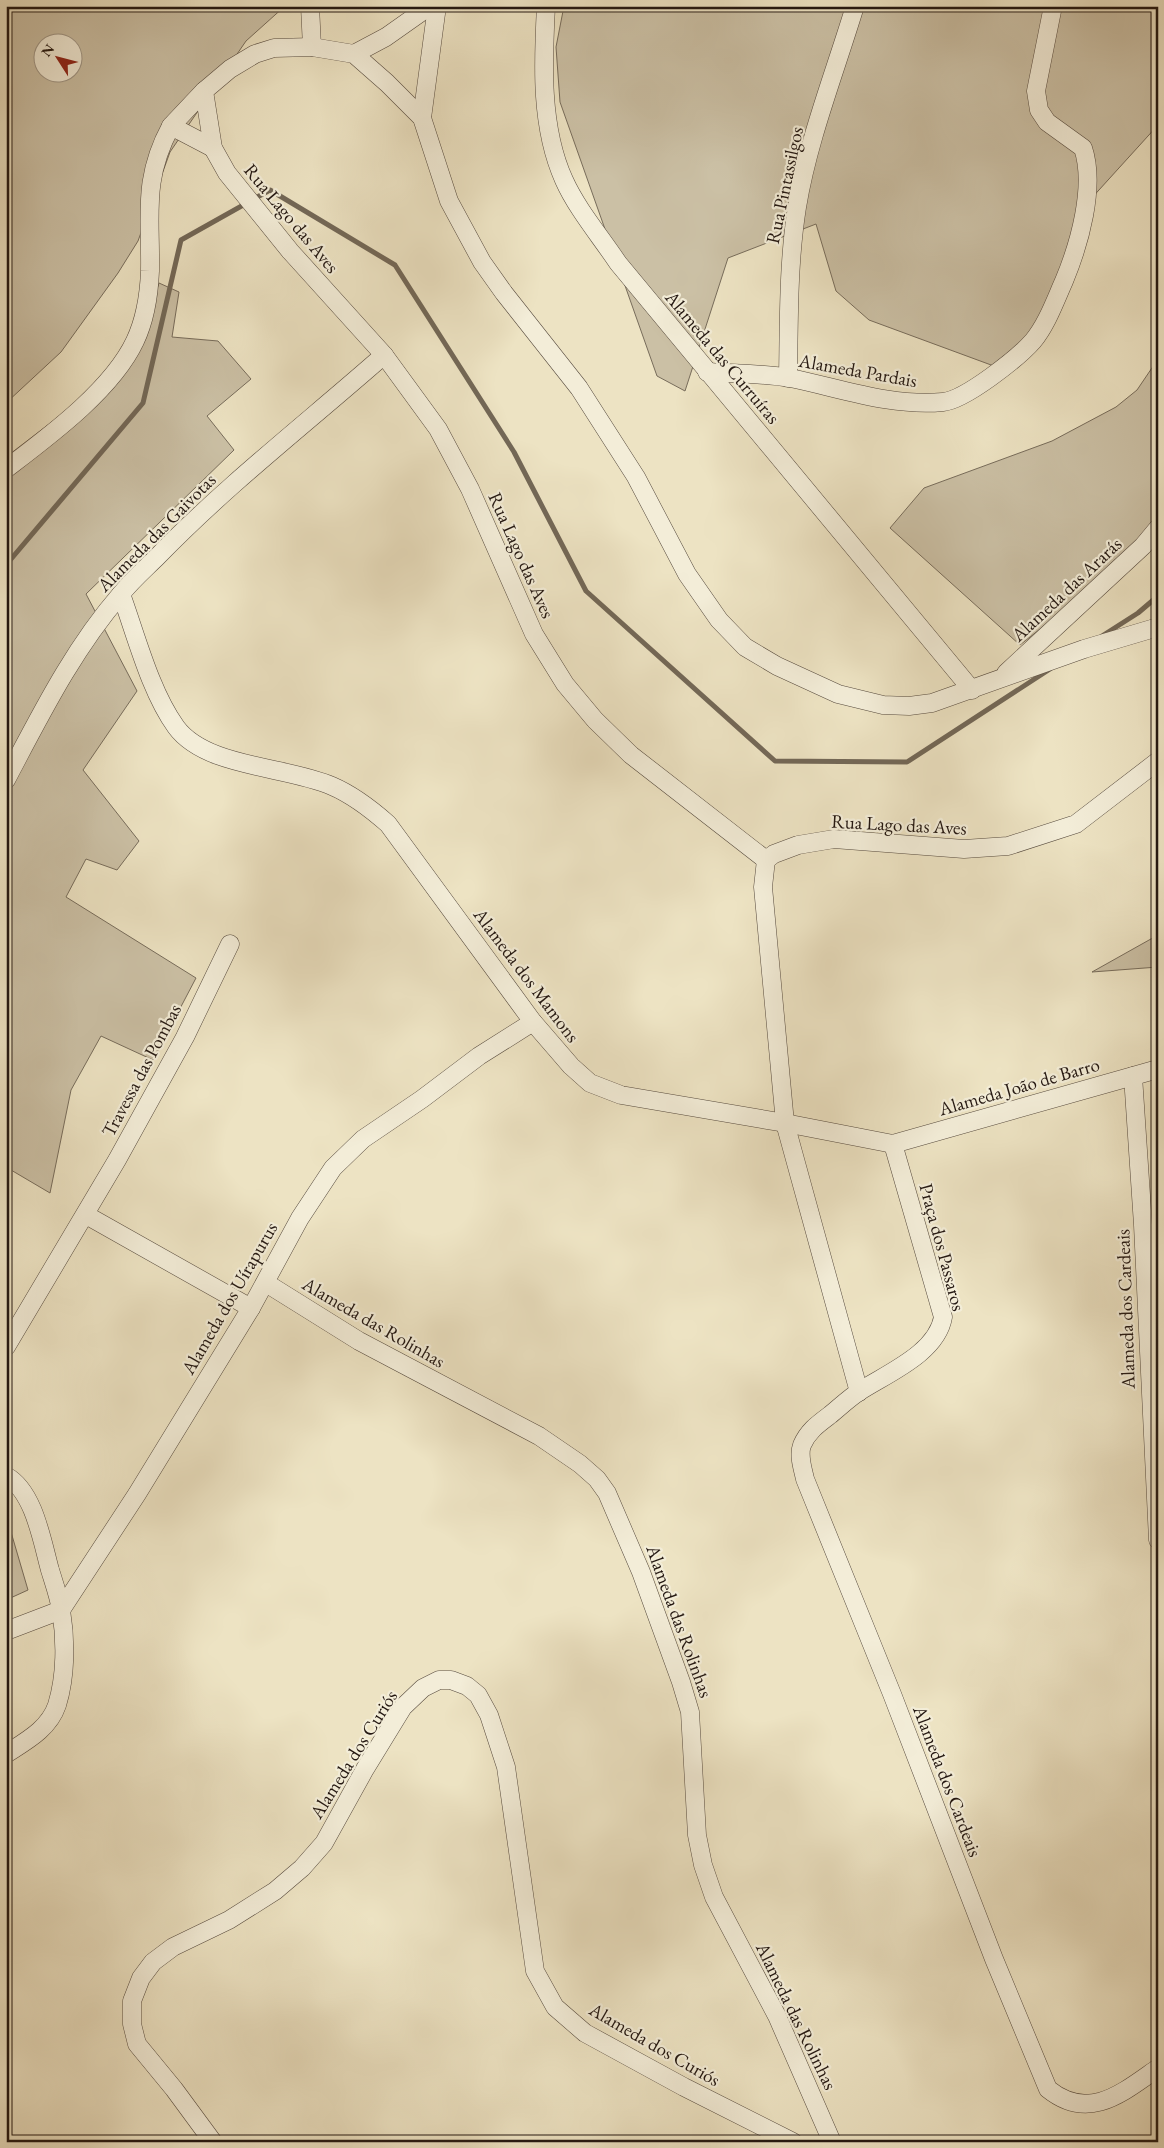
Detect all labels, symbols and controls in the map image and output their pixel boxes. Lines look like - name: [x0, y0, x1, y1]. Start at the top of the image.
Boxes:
- north arrow: [32, 32, 82, 82]
- text: N: [37, 40, 58, 60]
- street label: Rua Pintassilgos: [760, 124, 809, 246]
- street label: Rua Lago das Aves: [239, 158, 345, 278]
- street label: Alameda das Curruíras: [659, 285, 786, 429]
- street label: Alameda Pardais: [796, 348, 919, 393]
- street label: Alameda das Gaivotas: [91, 467, 221, 598]
- street label: Rua Lago das Aves: [483, 488, 561, 622]
- street label: Alameda das Ararás: [1005, 532, 1127, 648]
- street label: Rua Lago das Aves: [831, 808, 967, 841]
- street label: Alameda dos Mamons: [467, 902, 585, 1047]
- street label: Travessa das Pombas: [96, 999, 187, 1141]
- street label: Alameda João de Barro: [935, 1052, 1102, 1122]
- street label: Praça dos Passaros: [913, 1181, 972, 1314]
- street label: Alameda dos Uírapurus: [175, 1217, 283, 1380]
- street label: Alameda dos Cardeais: [1110, 1229, 1141, 1390]
- street label: Alameda das Rolinhas: [297, 1271, 450, 1373]
- street label: Alameda das Rolinhas: [640, 1540, 719, 1701]
- street label: Alameda dos Curiós: [303, 1685, 403, 1824]
- street label: Alameda dos Cardeais: [907, 1701, 988, 1860]
- street label: Alameda das Rolinhas: [750, 1938, 843, 2094]
- street label: Alameda dos Curiós: [584, 1996, 725, 2092]

